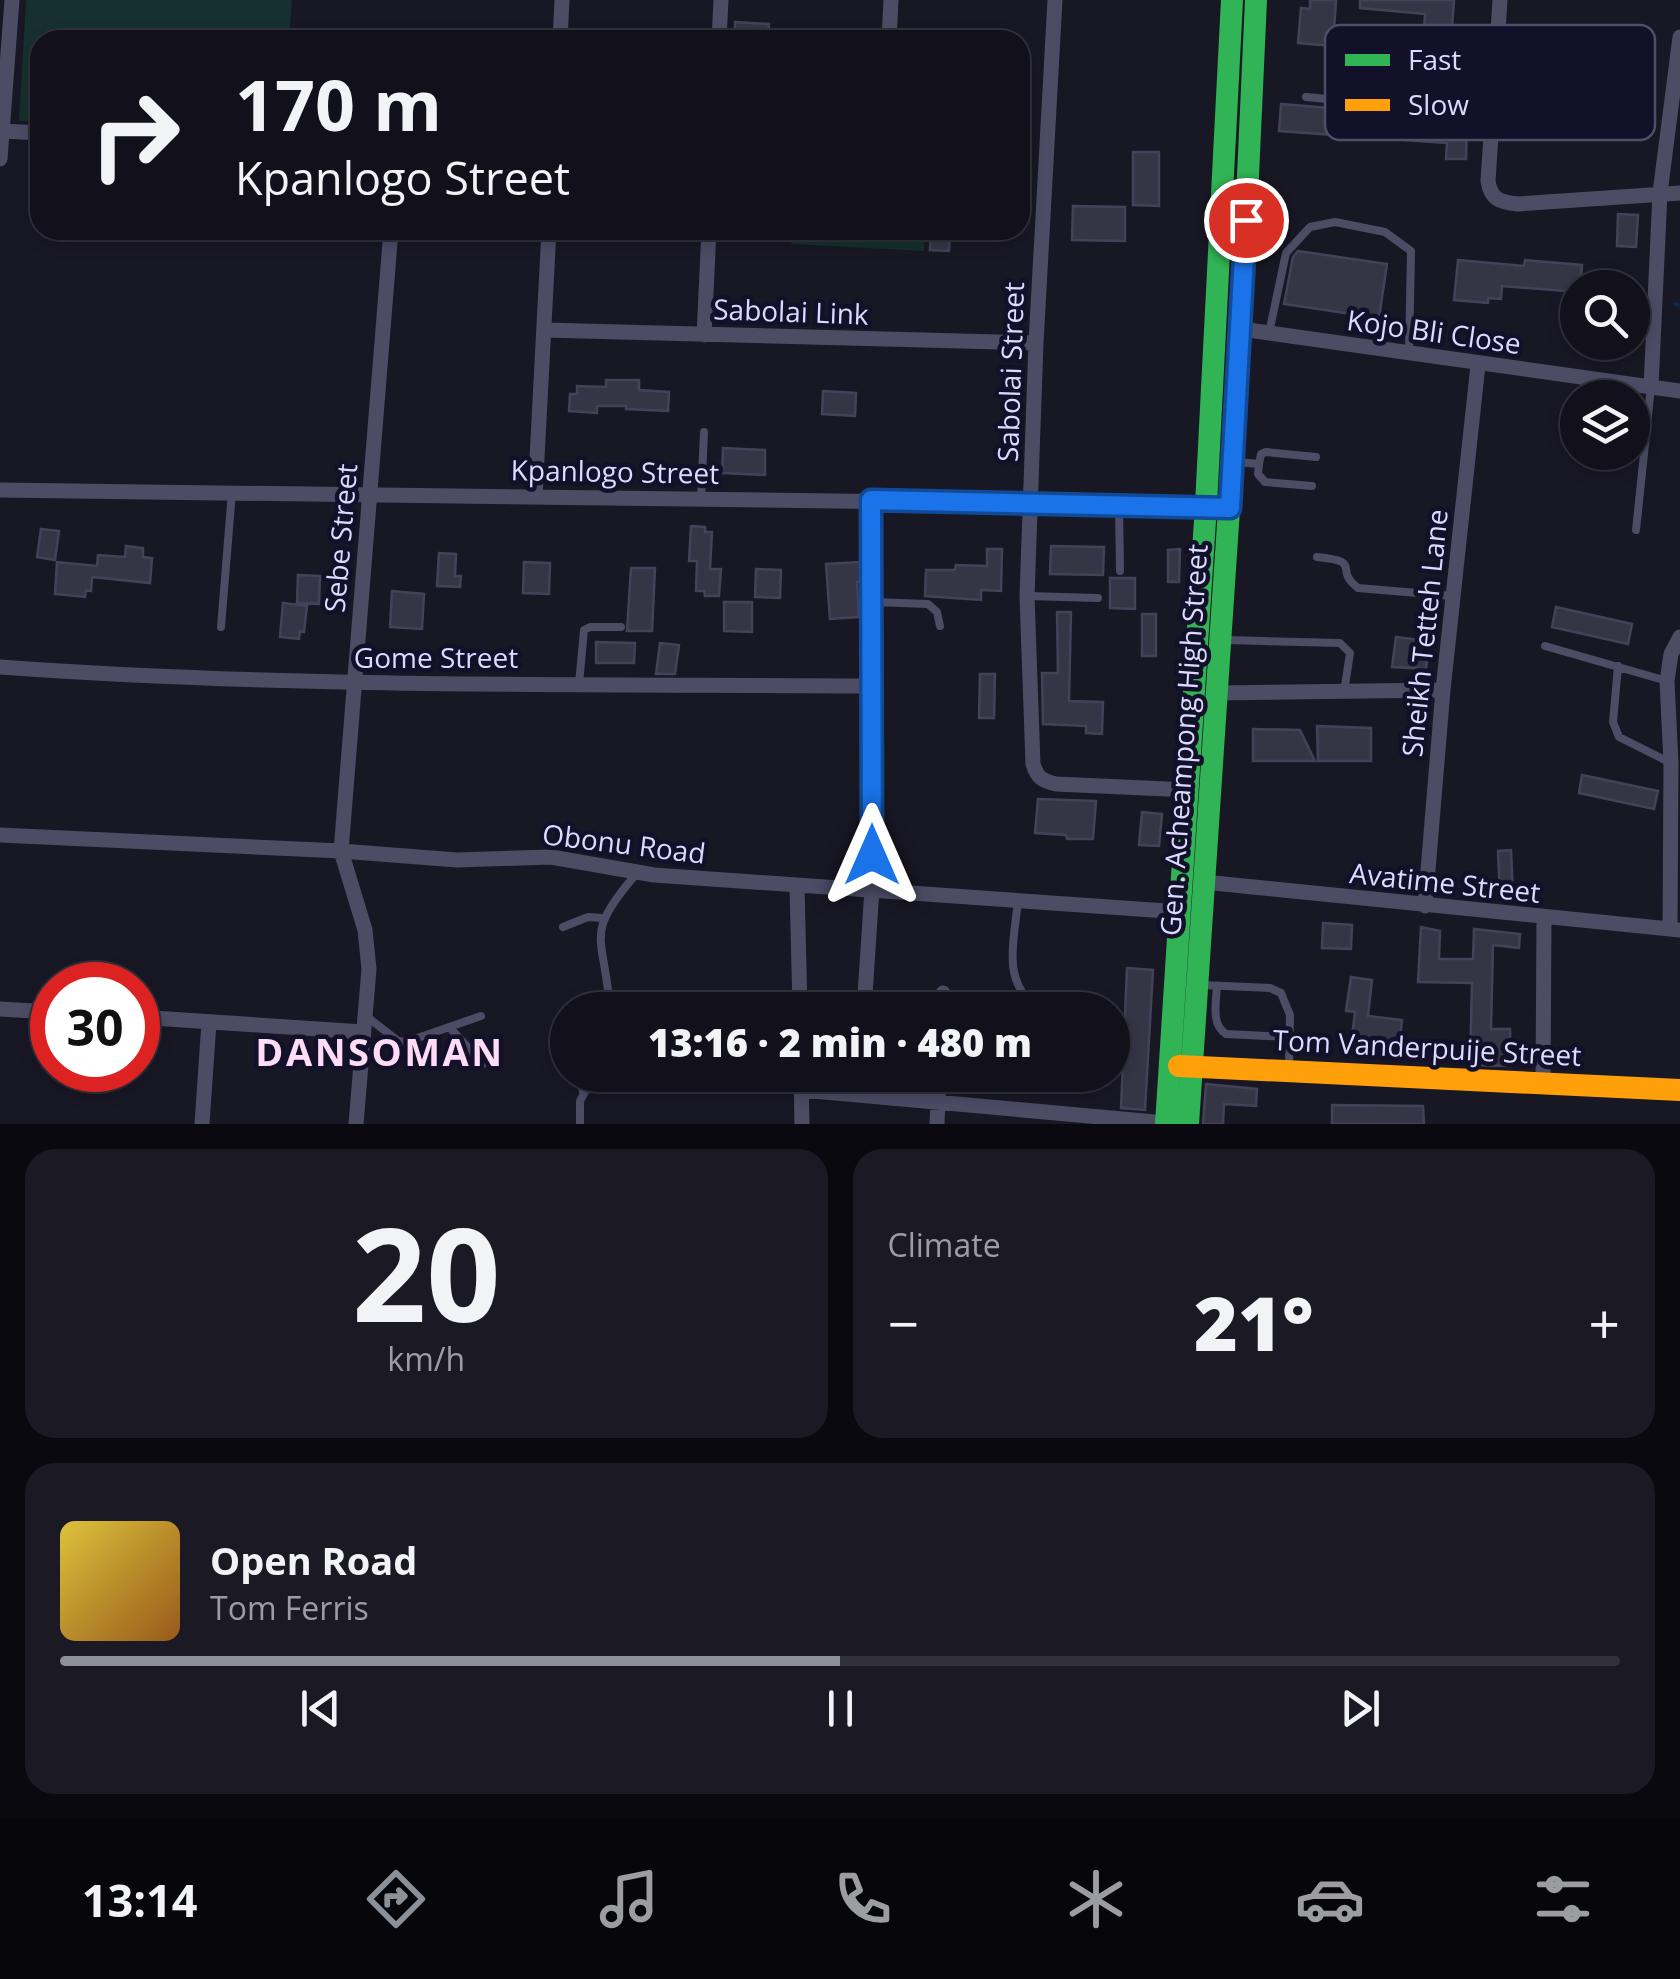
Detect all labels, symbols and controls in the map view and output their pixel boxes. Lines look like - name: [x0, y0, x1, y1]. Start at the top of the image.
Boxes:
- legend: [1325, 25, 1655, 140]
- text: Fast: [1408, 40, 1461, 78]
- text: 170 m: [235, 56, 442, 152]
- icon: right: [70, 70, 200, 200]
- text: Slow: [1408, 85, 1469, 123]
- text: Kpanlogo Street: [235, 147, 570, 208]
- pin: [1204, 178, 1289, 263]
- icon: arrive: [1219, 193, 1274, 248]
- map controls: [1560, 270, 1650, 470]
- button: search: [1560, 270, 1650, 360]
- street label: Sabolai Street: [988, 281, 1032, 463]
- street label: Sabolai Link: [713, 289, 870, 333]
- street label: Kojo Bli Close: [1345, 300, 1524, 362]
- button: layers: [1560, 380, 1650, 470]
- street label: Kpanlogo Street: [510, 450, 720, 492]
- street label: Sebe Street: [315, 462, 365, 614]
- street label: Sheikh Tetteh Lane: [1392, 507, 1456, 759]
- street label: Gen. Acheampong High Street: [1150, 543, 1216, 937]
- street label: Gome Street: [354, 638, 518, 676]
- position arrow: [820, 803, 924, 907]
- street label: Obonu Road: [540, 814, 708, 872]
- street label: Avatime Street: [1348, 853, 1542, 911]
- speed limit sign: 30: [30, 962, 160, 1092]
- text: 13:16 · 2 min · 480 m: [648, 1016, 1032, 1068]
- street label: Tom Vanderpuije Street: [1272, 1020, 1582, 1074]
- district label: DANSOMAN: [255, 1025, 505, 1077]
- text: 20: [352, 1183, 501, 1360]
- text: Climate: [888, 1223, 1001, 1266]
- text: 21°: [1194, 1271, 1314, 1373]
- text: −: [888, 1285, 919, 1360]
- text: +: [1589, 1285, 1620, 1360]
- text: km/h: [387, 1337, 465, 1380]
- text: Open Road: [210, 1534, 417, 1586]
- text: Tom Ferris: [210, 1586, 369, 1629]
- icon: previous: [293, 1681, 348, 1736]
- icon: pause: [813, 1681, 868, 1736]
- icon: next: [1333, 1681, 1388, 1736]
- icon: directions: [361, 1864, 431, 1934]
- icon: music: [594, 1864, 664, 1934]
- icon: phone: [828, 1864, 898, 1934]
- icon: climate: [1061, 1864, 1131, 1934]
- icon: car: [1295, 1864, 1365, 1934]
- icon: filters: [1528, 1864, 1598, 1934]
- text: 13:14: [82, 1869, 197, 1930]

